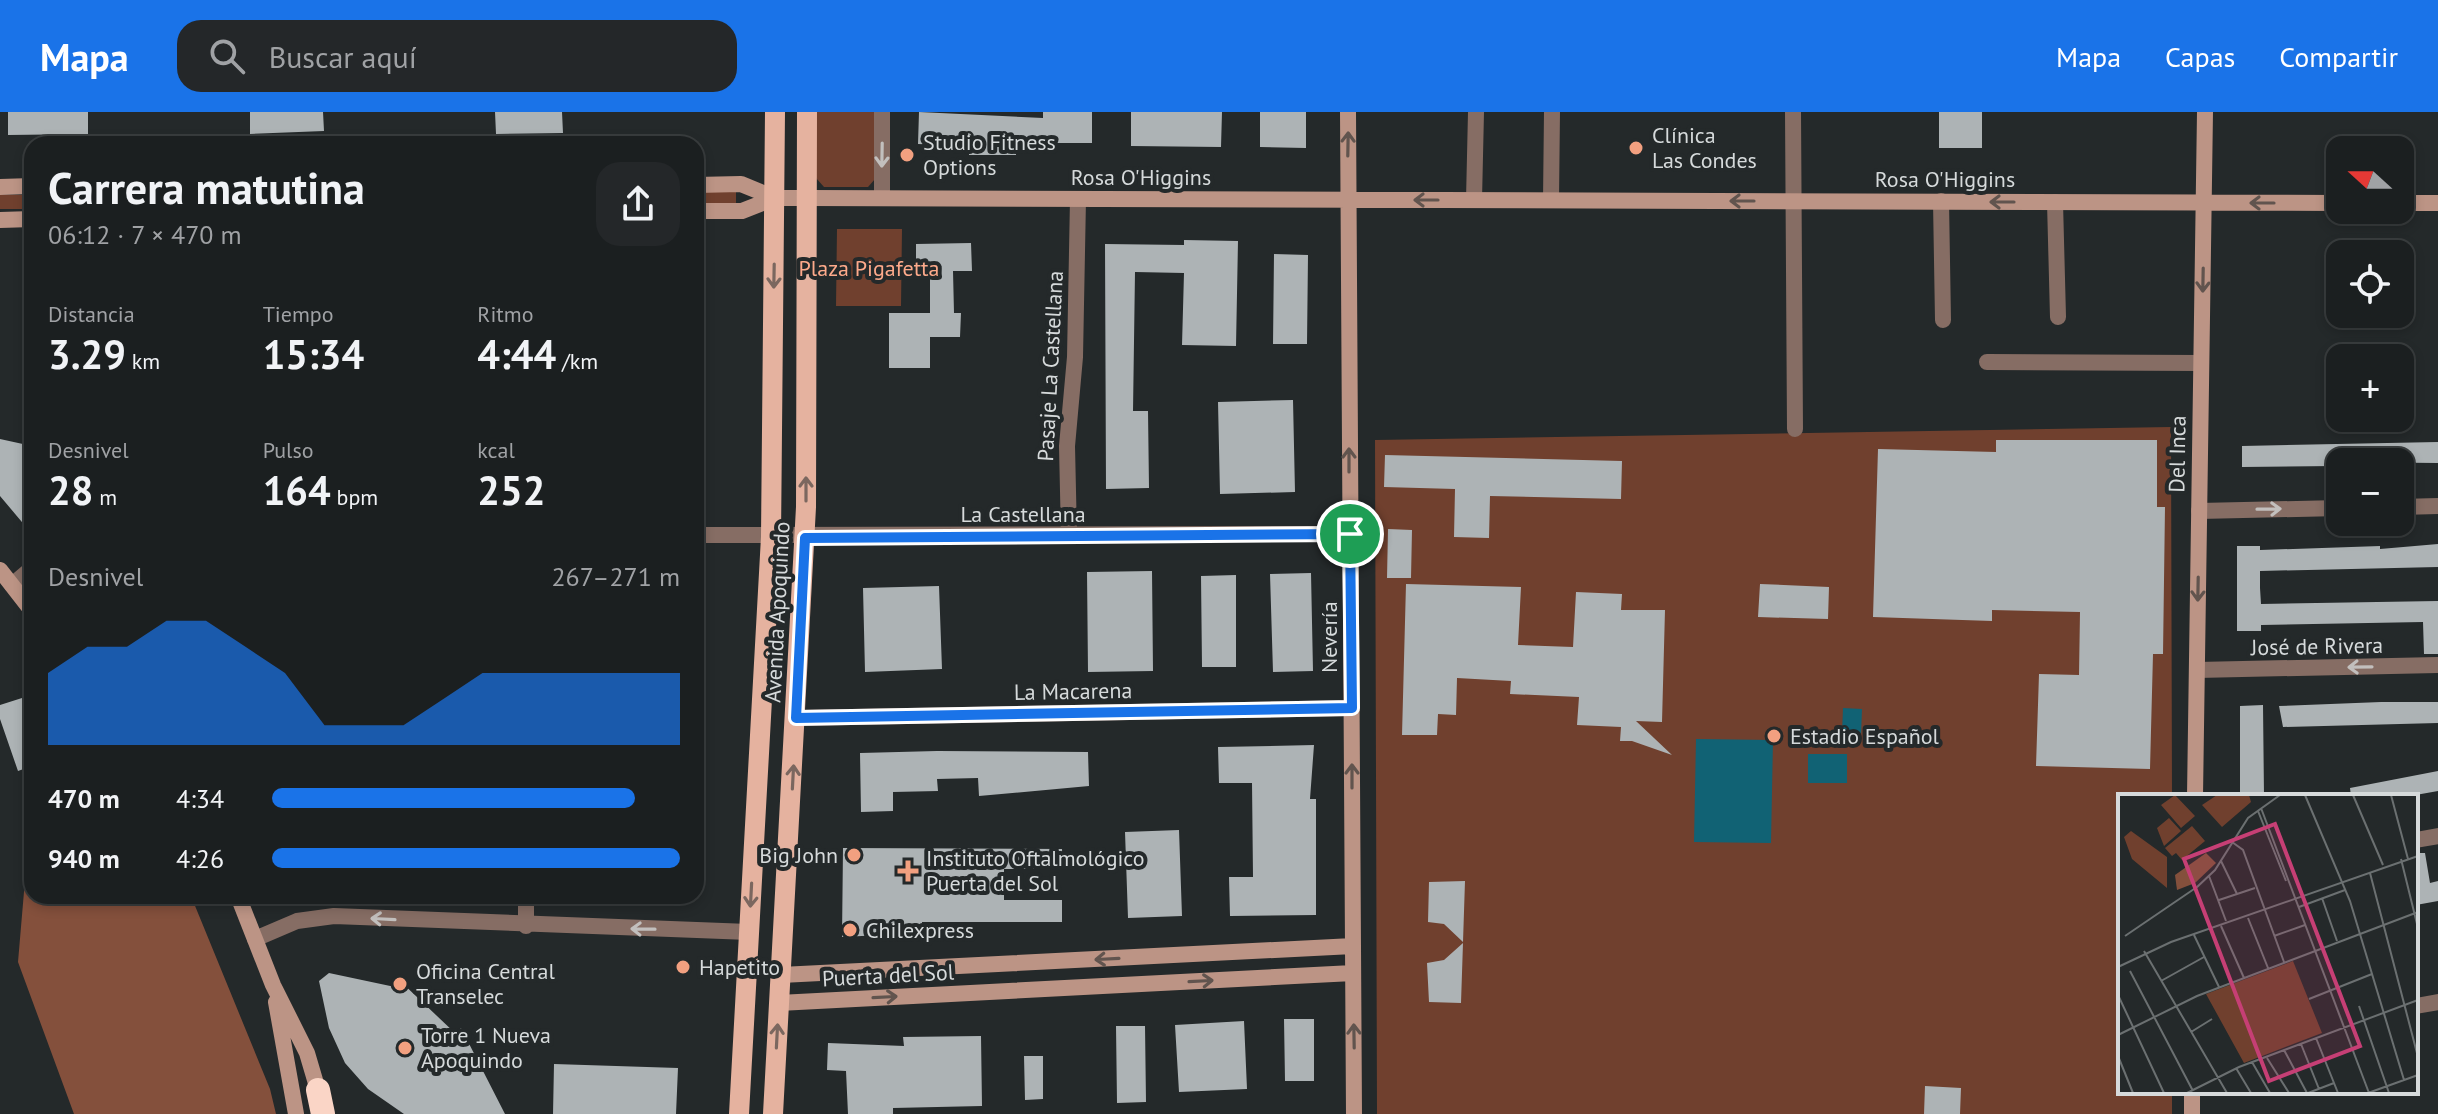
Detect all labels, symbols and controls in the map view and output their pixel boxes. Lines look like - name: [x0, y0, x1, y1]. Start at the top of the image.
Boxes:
- search box: [177, 20, 737, 92]
- text: Mapa: [40, 32, 129, 81]
- icon: search: [205, 34, 249, 78]
- text: Buscar aquí: [269, 37, 417, 76]
- text: Mapa: [2056, 38, 2121, 75]
- text: Capas: [2165, 38, 2235, 75]
- text: Compartir: [2279, 38, 2398, 75]
- place label: Clínica Las Condes: [1652, 121, 1757, 174]
- place label: Studio Fitness Options: [923, 128, 1056, 181]
- one-way arrow: [1340, 131, 1356, 158]
- north arrow: [2326, 136, 2414, 224]
- map controls: [2326, 136, 2414, 536]
- marker: Clínica Las Condes: [1627, 139, 1645, 157]
- one-way arrow: [874, 141, 890, 168]
- marker: Studio Fitness Options: [898, 146, 916, 164]
- text: Carrera matutina: [48, 159, 365, 216]
- button: share: [596, 162, 680, 246]
- street label: Rosa O'Higgins: [1071, 163, 1211, 191]
- street label: Rosa O'Higgins: [1875, 165, 2015, 193]
- one-way arrow: [1413, 192, 1440, 208]
- one-way arrow: [1729, 193, 1756, 209]
- one-way arrow: [1989, 194, 2016, 210]
- one-way arrow: [2249, 195, 2276, 210]
- text: 06:12 · 7 × 470 m: [48, 218, 242, 251]
- button: locate: [2326, 240, 2414, 328]
- park label: Plaza Pigafetta: [799, 254, 939, 282]
- one-way arrow: [766, 262, 782, 289]
- one-way arrow: [2195, 266, 2210, 293]
- street label: Pasaje La Castellana: [1031, 270, 1069, 462]
- text: Distancia: [48, 300, 135, 328]
- text: Tiempo: [263, 300, 334, 328]
- text: Ritmo: [477, 300, 533, 328]
- text: 3.29: [48, 328, 126, 380]
- text: 15:34: [263, 328, 364, 380]
- text: 4:44: [477, 328, 556, 380]
- button: +: [2326, 344, 2414, 432]
- text: km: [126, 347, 160, 375]
- text: /km: [556, 347, 598, 375]
- street label: Del Inca: [2162, 415, 2192, 493]
- text: Desnivel: [48, 436, 129, 464]
- text: Pulso: [263, 436, 314, 464]
- text: kcal: [477, 436, 515, 464]
- one-way arrow: [1342, 447, 1357, 474]
- button: −: [2326, 448, 2414, 536]
- text: 28: [48, 464, 93, 516]
- text: 164: [263, 464, 331, 516]
- text: 252: [477, 464, 545, 516]
- one-way arrow: [798, 476, 814, 503]
- text: m: [93, 483, 117, 511]
- text: bpm: [331, 483, 378, 511]
- street label: La Castellana: [960, 500, 1086, 528]
- pin: [1316, 500, 1384, 568]
- one-way arrow: [2255, 501, 2282, 517]
- icon: arrive: [1328, 512, 1372, 556]
- street label: Avenida Apoquindo: [758, 521, 796, 703]
- text: Desnivel: [48, 560, 143, 593]
- text: 267–271 m: [551, 560, 680, 593]
- one-way arrow: [2190, 575, 2206, 602]
- street label: Nevería: [1315, 601, 1343, 673]
- street label: José de Rivera: [2250, 631, 2383, 661]
- one-way arrow: [2347, 659, 2374, 674]
- street label: La Macarena: [1014, 676, 1132, 706]
- place label: Estadio Español: [1790, 722, 1940, 750]
- marker: Estadio Español: [1765, 727, 1783, 745]
- one-way arrow: [1344, 763, 1360, 790]
- one-way arrow: [785, 764, 800, 791]
- text: 470 m: [48, 782, 120, 815]
- text: 4:34: [176, 782, 224, 815]
- inset map: [2118, 794, 2418, 1094]
- place label: Big John: [759, 841, 838, 869]
- text: 940 m: [48, 842, 120, 875]
- text: 4:26: [176, 842, 224, 875]
- place label: Instituto Oftalmológico Puerta del Sol: [926, 844, 1145, 897]
- marker: Big John: [845, 846, 863, 864]
- marker: Instituto Oftalmológico Puerta del Sol: [897, 860, 919, 882]
- one-way arrow: [743, 881, 758, 908]
- one-way arrow: [370, 911, 397, 926]
- place label: Chilexpress: [866, 916, 974, 944]
- one-way arrow: [630, 921, 657, 936]
- marker: Chilexpress: [841, 921, 859, 939]
- one-way arrow: [1094, 952, 1121, 967]
- place label: Hapetito: [699, 953, 780, 981]
- place label: Oficina Central Transelec: [416, 957, 555, 1010]
- marker: Hapetito: [674, 958, 692, 976]
- street label: Puerta del Sol: [821, 958, 955, 992]
- one-way arrow: [1187, 973, 1214, 988]
- marker: Oficina Central Transelec: [391, 975, 409, 993]
- one-way arrow: [871, 990, 898, 1005]
- place label: Torre 1 Nueva Apoquindo: [421, 1021, 551, 1074]
- one-way arrow: [770, 1023, 785, 1050]
- one-way arrow: [1346, 1023, 1362, 1050]
- marker: Torre 1 Nueva Apoquindo: [396, 1039, 414, 1057]

